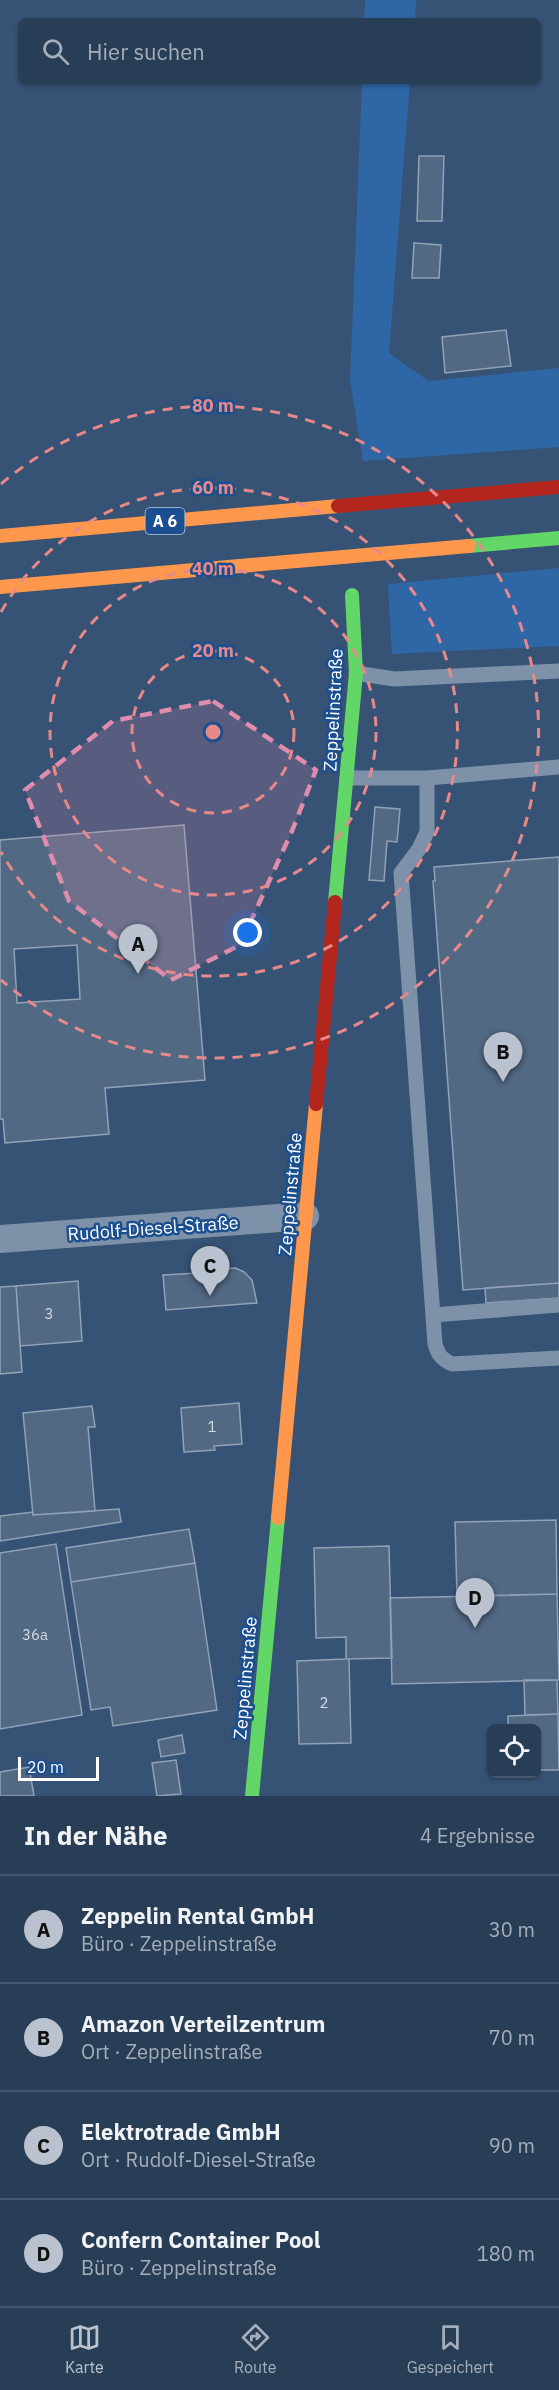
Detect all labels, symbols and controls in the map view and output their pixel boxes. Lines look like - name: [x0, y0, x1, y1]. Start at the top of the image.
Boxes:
- search box: [18, 18, 541, 84]
- icon: search: [39, 35, 72, 68]
- text: Hier suchen: [87, 37, 205, 66]
- text: 80 m: [192, 394, 234, 417]
- text: 60 m: [192, 476, 234, 499]
- road number: A 6: [146, 508, 184, 534]
- text: 40 m: [192, 557, 234, 580]
- text: 20 m: [192, 639, 234, 662]
- street label: Zeppelinstraße: [318, 648, 348, 772]
- centre of rings: [203, 722, 223, 742]
- your location: [233, 918, 262, 947]
- pin: A: [118, 924, 158, 974]
- pin: B: [484, 1032, 522, 1082]
- street label: Zeppelinstraße: [273, 1132, 307, 1256]
- street label: Rudolf-Diesel-Straße: [67, 1211, 239, 1245]
- pin: C: [190, 1246, 230, 1296]
- house number: 3: [44, 1304, 54, 1323]
- house number: 1: [207, 1417, 217, 1436]
- pin: D: [456, 1578, 494, 1628]
- street label: Zeppelinstraße: [228, 1616, 262, 1740]
- house number: 36a: [22, 1625, 48, 1644]
- house number: 2: [319, 1693, 329, 1712]
- map controls: [487, 1724, 541, 1778]
- button: locate: [487, 1724, 541, 1778]
- scale bar: [18, 1754, 99, 1782]
- text: 20 m: [27, 1757, 64, 1777]
- text: In der Nähe: [24, 1818, 168, 1852]
- text: 4 Ergebnisse: [420, 1822, 535, 1849]
- text: Zeppelin Rental GmbH: [81, 1901, 315, 1930]
- text: A: [37, 1916, 50, 1943]
- text: 30 m: [489, 1916, 535, 1943]
- text: Büro · Zeppelinstraße: [81, 1930, 277, 1957]
- text: Amazon Verteilzentrum: [81, 2009, 325, 2038]
- text: B: [37, 2024, 50, 2051]
- text: 70 m: [489, 2024, 535, 2051]
- text: Ort · Zeppelinstraße: [81, 2038, 262, 2065]
- text: Elektrotrade GmbH: [81, 2117, 281, 2146]
- text: C: [37, 2132, 50, 2159]
- text: 90 m: [489, 2132, 535, 2159]
- text: Ort · Rudolf-Diesel-Straße: [81, 2146, 316, 2173]
- text: Confern Container Pool: [81, 2225, 320, 2254]
- text: D: [37, 2240, 50, 2267]
- text: 180 m: [477, 2240, 535, 2267]
- text: Büro · Zeppelinstraße: [81, 2254, 277, 2281]
- tab: Karte: [65, 2321, 104, 2377]
- tab: Route: [234, 2321, 276, 2377]
- tab: Gespeichert: [407, 2321, 494, 2377]

